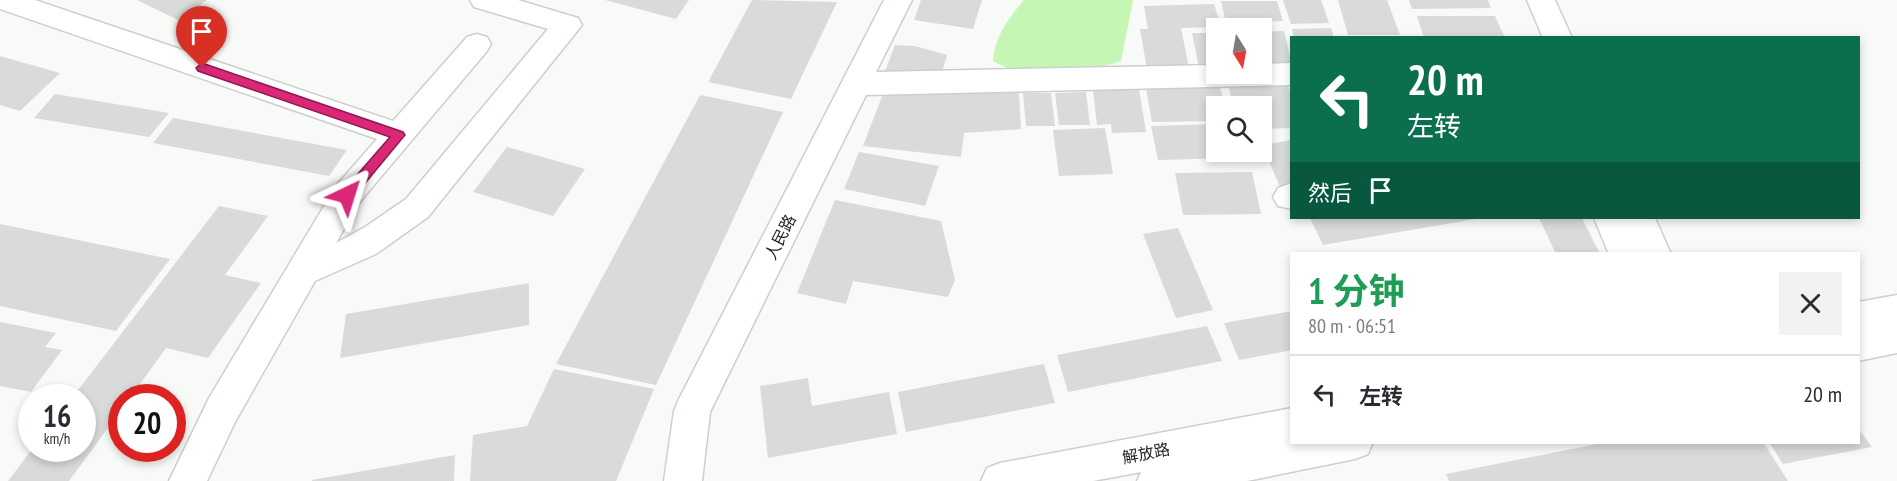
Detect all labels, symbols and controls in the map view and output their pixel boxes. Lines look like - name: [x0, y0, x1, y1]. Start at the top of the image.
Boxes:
- pin: [176, 6, 227, 68]
- icon: arrive: [185, 15, 218, 48]
- north arrow: [1206, 18, 1272, 84]
- map controls: [1206, 18, 1272, 162]
- text: 20 m: [1407, 52, 1484, 107]
- icon: left: [1308, 60, 1386, 138]
- button: search: [1206, 96, 1272, 162]
- text: 左转: [1407, 109, 1461, 143]
- position arrow: [315, 163, 379, 227]
- icon: arrive: [1364, 174, 1397, 207]
- text: 然后: [1308, 179, 1352, 207]
- street label: 人民路: [760, 211, 800, 263]
- text: 1 分钟: [1308, 267, 1405, 314]
- button: close: [1779, 272, 1842, 335]
- text: 80 m · 06:51: [1308, 313, 1396, 339]
- icon: left: [1308, 378, 1341, 411]
- text: 20 m: [1803, 380, 1842, 408]
- text: 左转: [1359, 382, 1403, 410]
- speed limit sign: 20: [108, 384, 186, 462]
- text: 16: [43, 396, 71, 435]
- text: km/h: [44, 429, 70, 448]
- street label: 解放路: [1121, 439, 1171, 467]

